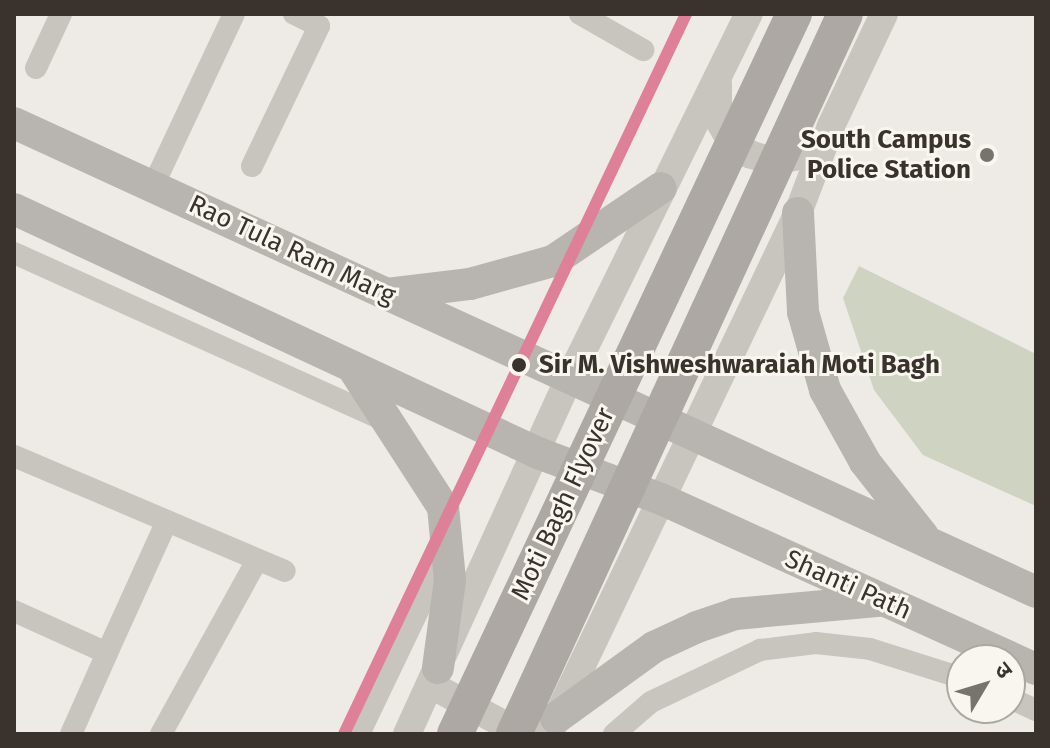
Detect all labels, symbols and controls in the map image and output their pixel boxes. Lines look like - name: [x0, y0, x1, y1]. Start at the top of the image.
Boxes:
- place label: South Campus Police Station: [801, 124, 971, 186]
- marker: South Campus Police Station: [978, 146, 996, 164]
- street label: Rao Tula Ram Marg: [184, 189, 400, 311]
- place label: Sir M. Vishweshwaraiah Moti Bagh: [539, 349, 940, 381]
- marker: Sir M. Vishweshwaraiah Moti Bagh: [506, 352, 532, 378]
- street label: Moti Bagh Flyover: [505, 403, 621, 605]
- street label: Shanti Path: [780, 543, 916, 627]
- north arrow: [946, 644, 1026, 724]
- text: उ: [989, 657, 1018, 684]

